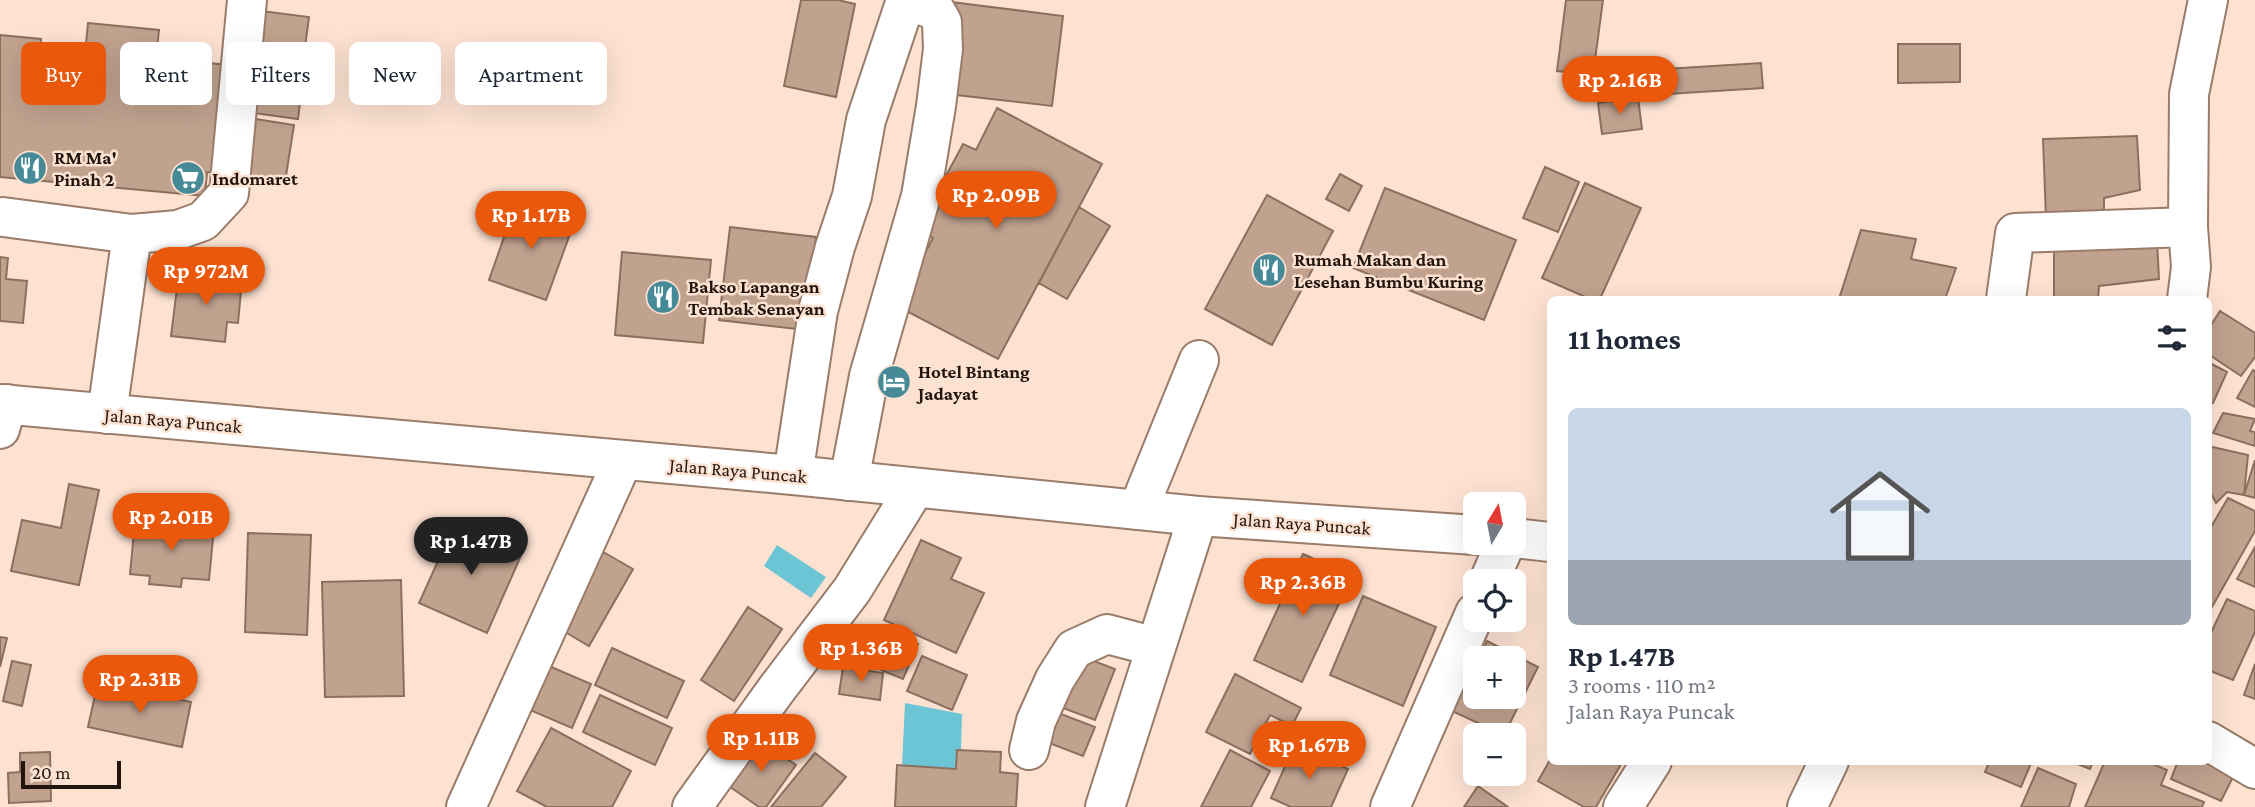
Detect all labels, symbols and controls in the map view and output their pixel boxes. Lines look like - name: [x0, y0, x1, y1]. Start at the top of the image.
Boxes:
- chip: Buy: [21, 42, 106, 105]
- chip: Rent: [120, 42, 212, 105]
- chip: Filters: [226, 42, 335, 105]
- chip: New: [349, 42, 441, 105]
- chip: Apartment: [455, 42, 607, 105]
- pin: Rp 2.16B: [1548, 57, 1692, 116]
- text: Rp 2.16B: [1578, 66, 1662, 92]
- place label: RM Ma' Pinah 2: [54, 147, 117, 190]
- restaurant icon: RM Ma' Pinah 2: [11, 149, 49, 187]
- supermarket icon: Indomaret: [169, 159, 207, 197]
- place label: Indomaret: [212, 168, 298, 189]
- pin: Rp 2.09B: [924, 172, 1068, 231]
- text: Rp 2.09B: [952, 181, 1040, 207]
- pin: Rp 1.17B: [459, 191, 603, 251]
- text: Rp 1.17B: [491, 201, 571, 227]
- pin: Rp 972M: [141, 247, 271, 307]
- place label: Rumah Makan dan Lesehan Bumbu Kuring: [1294, 249, 1484, 292]
- restaurant icon: Rumah Makan dan Lesehan Bumbu Kuring: [1250, 251, 1288, 289]
- text: Rp 972M: [163, 257, 249, 283]
- place label: Bakso Lapangan Tembak Senayan: [688, 276, 825, 319]
- restaurant icon: Bakso Lapangan Tembak Senayan: [644, 278, 682, 316]
- icon: filters: [2153, 319, 2191, 357]
- text: 11 homes: [1568, 322, 1681, 355]
- place label: Hotel Bintang Jadayat: [916, 361, 1030, 404]
- hotel icon: Hotel Bintang Jadayat: [875, 363, 913, 401]
- street label: Jalan Raya Puncak: [101, 404, 243, 437]
- icon: home: [1817, 453, 1943, 579]
- street label: Jalan Raya Puncak: [666, 454, 808, 487]
- north arrow: [1463, 492, 1526, 555]
- map controls: [1463, 492, 1526, 786]
- pin: Rp 2.01B: [99, 494, 243, 553]
- text: Rp 2.01B: [129, 503, 213, 529]
- street label: Jalan Raya Puncak: [1231, 508, 1372, 539]
- pin: Rp 1.47B: [399, 518, 543, 577]
- text: Rp 1.47B: [430, 527, 512, 553]
- pin: Rp 2.36B: [1231, 558, 1375, 618]
- text: Rp 2.36B: [1260, 568, 1346, 594]
- button: locate: [1463, 569, 1526, 632]
- pin: Rp 1.36B: [789, 624, 933, 684]
- text: Rp 1.36B: [819, 634, 903, 660]
- text: Rp 1.47B: [1568, 639, 1675, 672]
- button: +: [1463, 646, 1526, 709]
- pin: Rp 2.31B: [68, 656, 212, 715]
- text: Rp 2.31B: [99, 665, 181, 691]
- text: 3 rooms · 110 m²: [1568, 672, 1715, 698]
- text: Jalan Raya Puncak: [1568, 698, 1735, 724]
- pin: Rp 1.11B: [689, 714, 833, 774]
- pin: Rp 1.67B: [1237, 722, 1381, 781]
- button: −: [1463, 723, 1526, 786]
- text: Rp 1.11B: [723, 724, 799, 750]
- text: Rp 1.67B: [1268, 731, 1350, 757]
- scale bar: [21, 758, 121, 790]
- text: 20 m: [32, 762, 71, 783]

